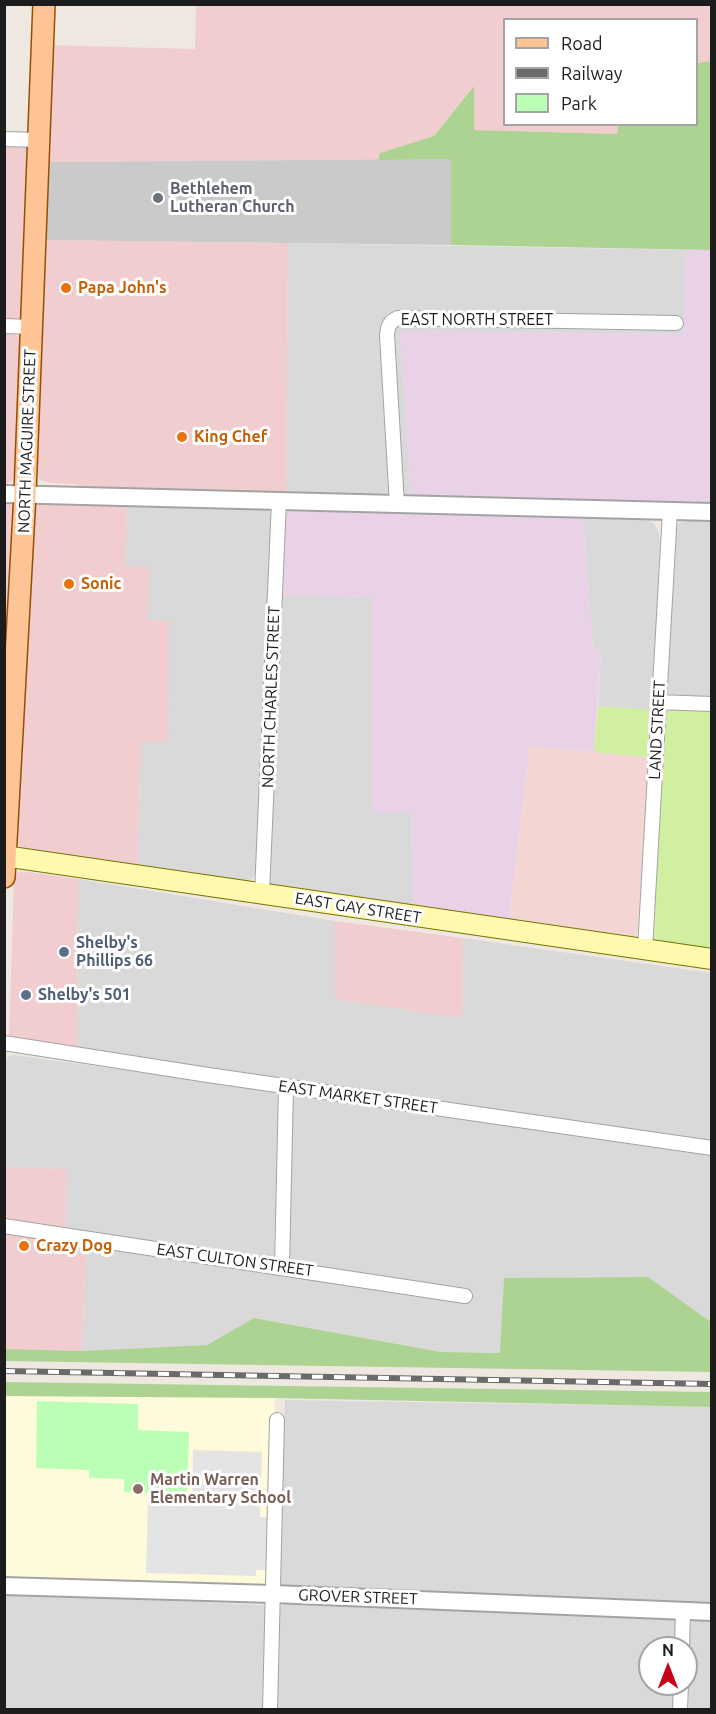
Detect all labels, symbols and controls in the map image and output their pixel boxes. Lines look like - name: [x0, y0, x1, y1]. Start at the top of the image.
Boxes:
- legend: [503, 18, 698, 126]
- text: Road: [561, 33, 603, 53]
- text: Railway: [561, 63, 622, 83]
- text: Park: [561, 93, 597, 113]
- place label: Bethlehem Lutheran Church: [170, 179, 295, 217]
- marker: Bethlehem Lutheran Church: [151, 191, 165, 205]
- place label: Papa John's: [78, 278, 166, 298]
- marker: Papa John's: [59, 281, 73, 295]
- street label: EAST NORTH STREET: [401, 310, 553, 330]
- street label: NORTH MAGUIRE STREET: [14, 349, 40, 533]
- place label: King Chef: [194, 427, 267, 447]
- marker: King Chef: [175, 430, 189, 444]
- place label: Sonic: [81, 574, 121, 594]
- marker: Sonic: [62, 577, 76, 591]
- street label: NORTH CHARLES STREET: [258, 606, 284, 788]
- street label: LAND STREET: [645, 680, 669, 780]
- street label: EAST GAY STREET: [293, 889, 423, 927]
- place label: Shelby's Phillips 66: [76, 933, 153, 971]
- marker: Shelby's Phillips 66: [57, 945, 71, 959]
- place label: Shelby's 501: [38, 985, 131, 1005]
- marker: Shelby's 501: [19, 988, 33, 1002]
- street label: EAST MARKET STREET: [277, 1076, 439, 1118]
- place label: Crazy Dog: [36, 1236, 112, 1256]
- marker: Crazy Dog: [17, 1239, 31, 1253]
- street label: EAST CULTON STREET: [155, 1239, 315, 1281]
- place label: Martin Warren Elementary School: [150, 1470, 291, 1508]
- marker: Martin Warren Elementary School: [131, 1482, 145, 1496]
- street label: GROVER STREET: [298, 1585, 418, 1609]
- north arrow: [638, 1636, 698, 1696]
- text: N: [662, 1641, 674, 1659]

